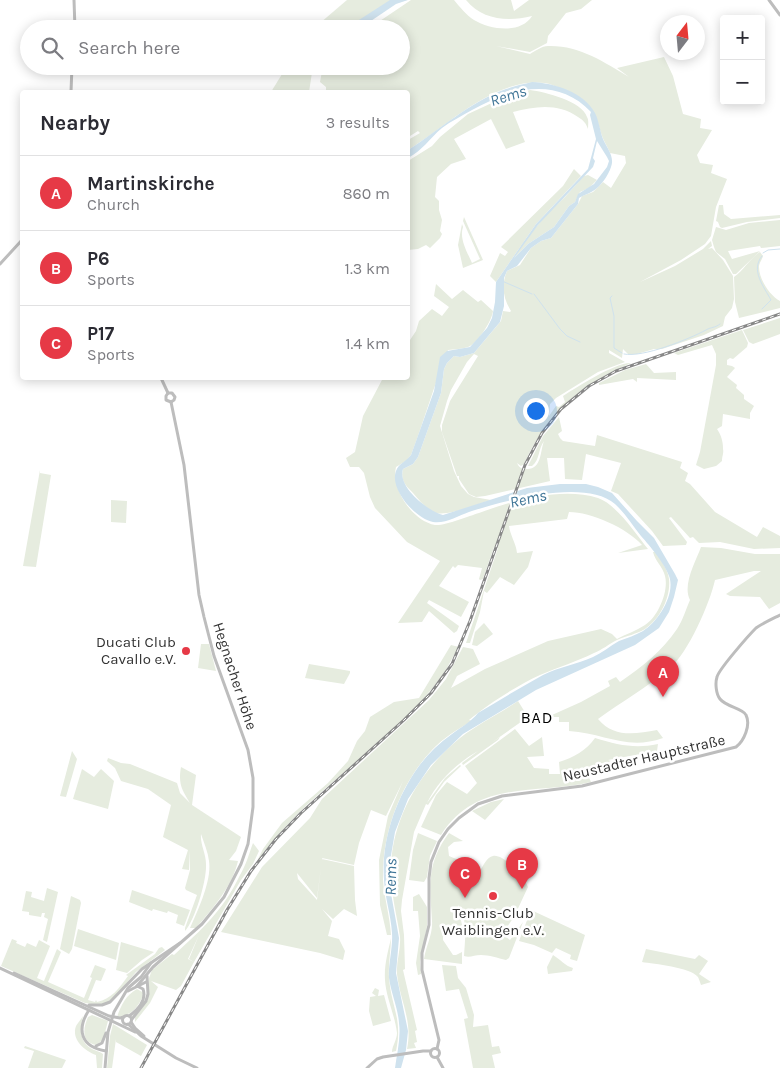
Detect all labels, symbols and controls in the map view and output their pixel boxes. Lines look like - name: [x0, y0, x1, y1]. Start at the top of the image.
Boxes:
- north arrow: [660, 15, 705, 60]
- map controls: [720, 15, 765, 105]
- button: +: [720, 15, 765, 60]
- search box: [20, 20, 410, 75]
- icon: search: [38, 34, 66, 62]
- text: Search here: [78, 37, 180, 59]
- button: −: [720, 60, 765, 105]
- water label: Rems: [488, 81, 529, 110]
- text: Nearby: [40, 111, 110, 135]
- text: 3 results: [326, 113, 390, 132]
- text: Martinskirche: [87, 173, 215, 195]
- text: A: [51, 184, 61, 203]
- text: 860 m: [343, 184, 390, 203]
- text: Church: [87, 195, 140, 214]
- text: P6: [87, 248, 110, 270]
- text: B: [51, 259, 61, 278]
- text: 1.3 km: [345, 259, 390, 278]
- text: Sports: [87, 270, 135, 289]
- text: P17: [87, 323, 114, 345]
- text: C: [51, 334, 61, 353]
- text: 1.4 km: [345, 334, 390, 353]
- text: Sports: [87, 345, 135, 364]
- your location: [523, 398, 549, 424]
- water label: Rems: [508, 485, 549, 512]
- street label: Hegnacher Höhe: [209, 620, 261, 732]
- place label: Ducati Club Cavallo e.V.: [96, 633, 176, 668]
- marker: Ducati Club Cavallo e.V.: [180, 645, 192, 657]
- pin: A: [647, 656, 679, 697]
- district label: BAD: [521, 708, 553, 727]
- street label: Neustadter Hauptstraße: [561, 731, 727, 785]
- pin: B: [506, 848, 538, 889]
- pin: C: [449, 857, 481, 898]
- water label: Rems: [381, 858, 400, 896]
- marker: Tennis-Club Waiblingen e.V.: [487, 890, 499, 902]
- place label: Tennis-Club Waiblingen e.V.: [442, 904, 545, 939]

